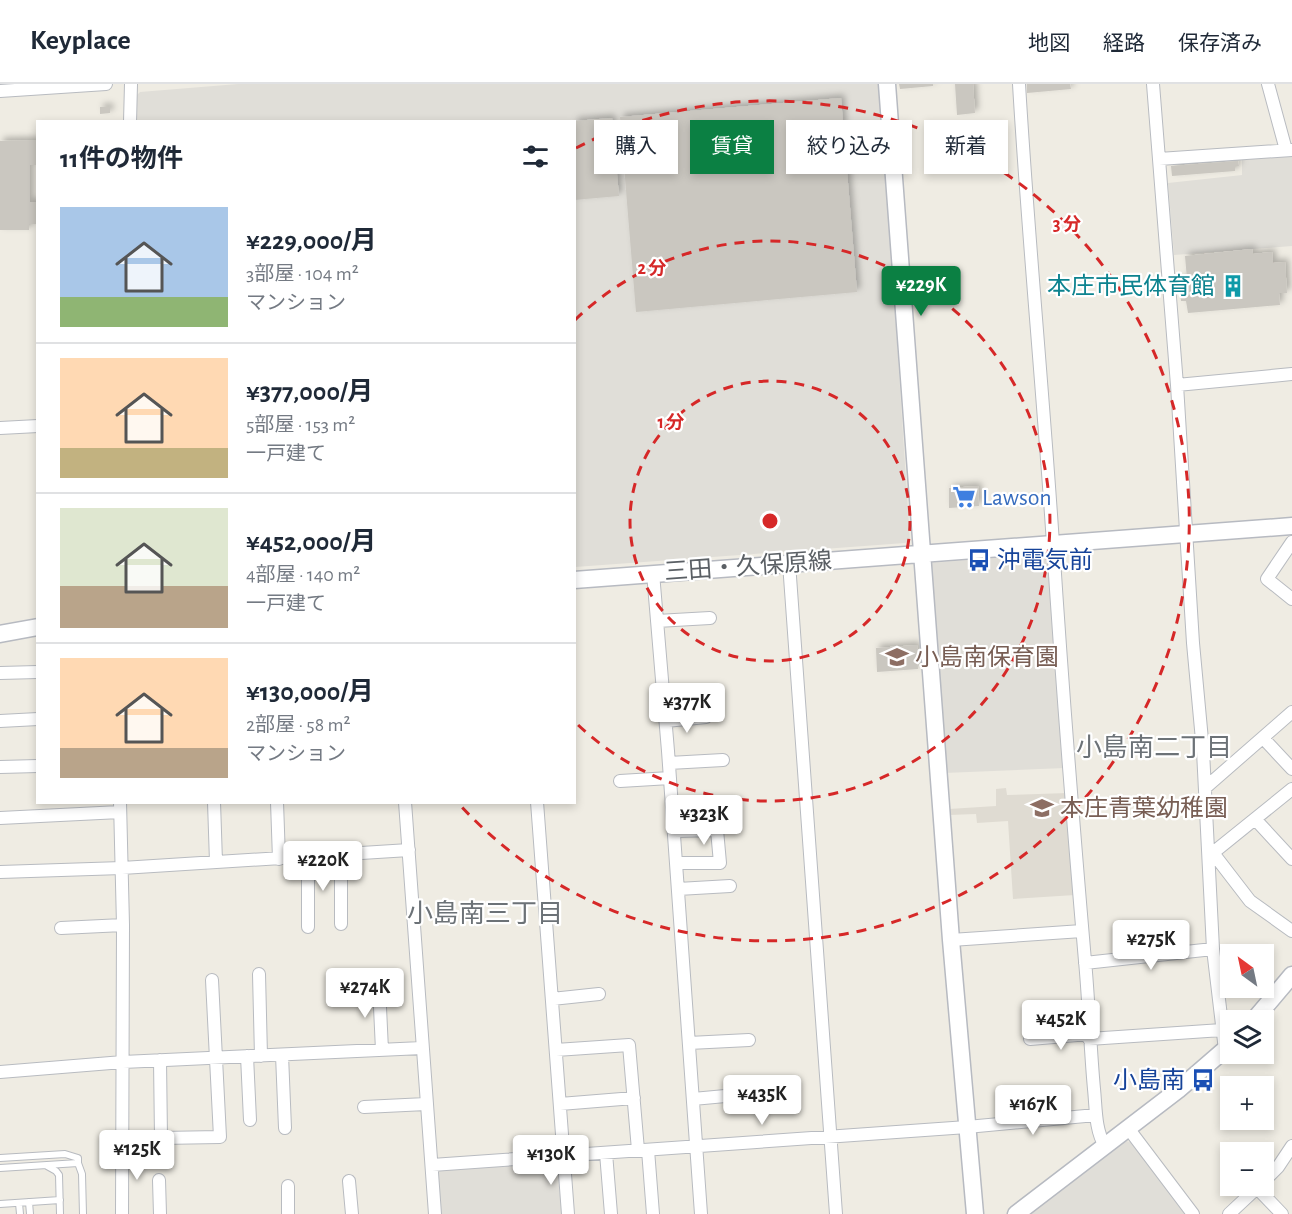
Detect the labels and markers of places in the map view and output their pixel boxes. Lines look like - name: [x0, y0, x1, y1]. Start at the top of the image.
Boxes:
- pin: ¥229K: [879, 266, 963, 317]
- place label: 本庄市民体育館: [1047, 273, 1215, 299]
- building icon: 本庄市民体育館: [1220, 273, 1246, 299]
- supermarket icon: Lawson: [951, 484, 977, 510]
- place label: Lawson: [982, 486, 1052, 510]
- centre of rings: [760, 511, 780, 531]
- bus stop icon: 沖電気前: [966, 547, 992, 573]
- place label: 沖電気前: [997, 547, 1093, 573]
- school or university icon: 小島南保育園: [884, 644, 910, 670]
- place label: 小島南保育園: [915, 644, 1059, 670]
- pin: ¥377K: [645, 683, 729, 734]
- pin: ¥323K: [662, 795, 746, 846]
- school or university icon: 本庄青葉幼稚園: [1029, 795, 1055, 821]
- place label: 本庄青葉幼稚園: [1060, 795, 1228, 821]
- pin: ¥220K: [281, 841, 365, 892]
- pin: ¥275K: [1109, 920, 1193, 971]
- pin: ¥274K: [323, 968, 407, 1019]
- pin: ¥452K: [1019, 1000, 1103, 1051]
- place label: 小島南: [1113, 1067, 1185, 1093]
- bus stop icon: 小島南: [1190, 1067, 1216, 1093]
- pin: ¥435K: [720, 1075, 804, 1126]
- pin: ¥167K: [991, 1085, 1075, 1136]
- pin: ¥125K: [95, 1130, 179, 1181]
- pin: ¥130K: [509, 1135, 593, 1186]

